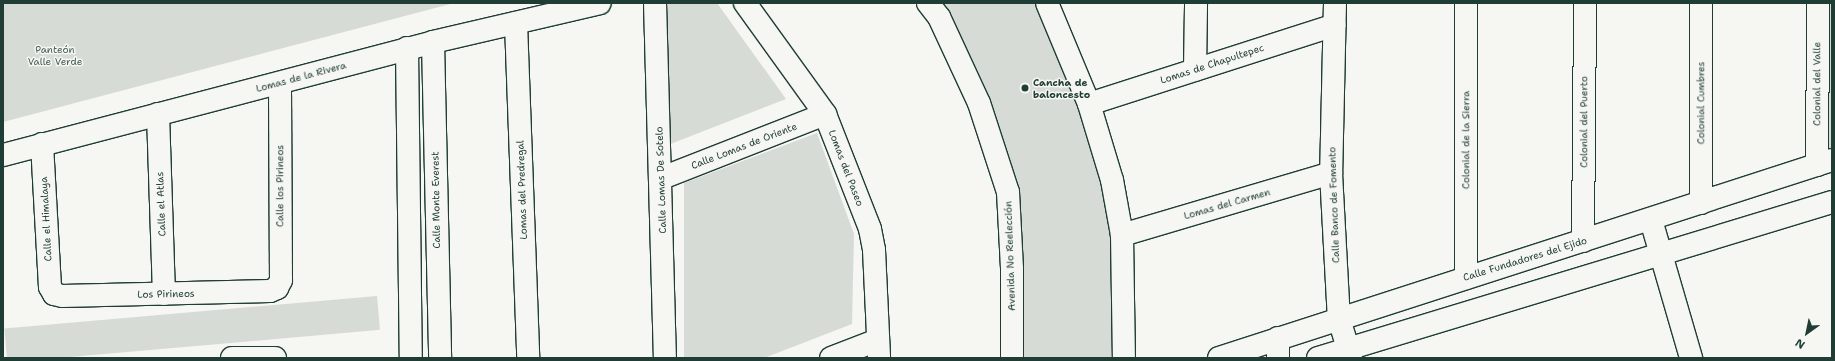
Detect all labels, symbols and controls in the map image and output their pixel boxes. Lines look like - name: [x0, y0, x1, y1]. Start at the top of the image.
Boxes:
- street label: Lomas de Chapultepec: [1159, 42, 1265, 86]
- street label: Colonial del Valle: [1811, 42, 1823, 126]
- park label: Panteón Valle Verde: [28, 43, 82, 66]
- street label: Lomas de la Rivera: [255, 59, 347, 95]
- street label: Colonial Cumbres: [1695, 62, 1707, 144]
- place label: Cancha de baloncesto: [1033, 76, 1090, 100]
- street label: Colonial del Puerto: [1578, 76, 1590, 168]
- marker: Cancha de baloncesto: [1020, 83, 1030, 93]
- street label: Colonial de la Sierra: [1460, 91, 1472, 189]
- street label: Calle Lomas de Oriente: [689, 120, 799, 172]
- street label: Calle Lomas De Sotelo: [653, 126, 669, 234]
- street label: Lomas del Paseo: [826, 128, 866, 208]
- street label: Lomas del Predregal: [514, 140, 530, 240]
- street label: Calle los Pirineos: [274, 145, 286, 227]
- street label: Calle Banco de Fomento: [1326, 147, 1342, 263]
- street label: Calle Monte Everest: [429, 151, 443, 249]
- street label: Calle el Atlas: [154, 171, 168, 237]
- street label: Calle el Himalaya: [38, 176, 54, 262]
- street label: Lomas del Carmen: [1182, 186, 1272, 222]
- street label: Avenida No Reelección: [1002, 201, 1018, 311]
- street label: Calle Fundadores del Ejido: [1462, 234, 1588, 284]
- street label: Los Pirineos: [137, 287, 195, 301]
- north arrow: [1787, 313, 1827, 353]
- text: N: [1792, 335, 1808, 352]

